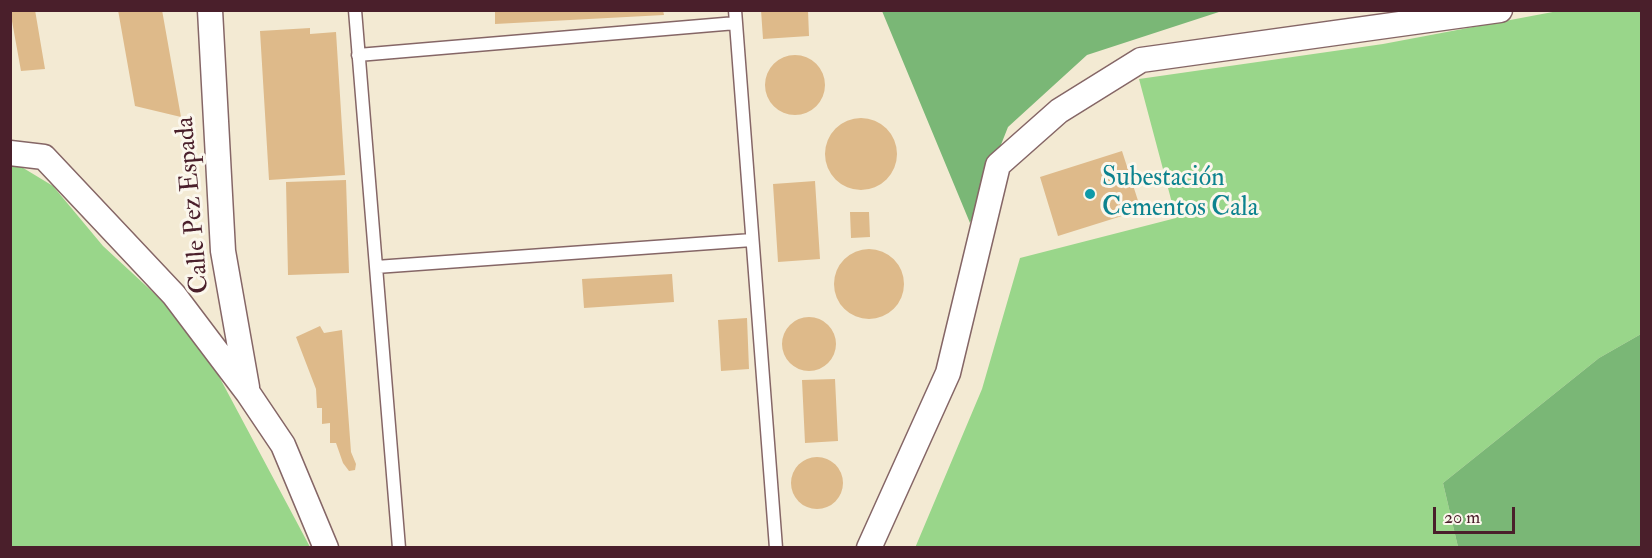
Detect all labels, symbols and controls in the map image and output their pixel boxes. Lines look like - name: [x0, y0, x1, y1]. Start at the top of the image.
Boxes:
- street label: Calle Pez Espada: [171, 115, 217, 295]
- place label: Subestación Cementos Cala: [1102, 163, 1258, 224]
- marker: Subestación Cementos Cala: [1083, 187, 1097, 201]
- scale bar: [1436, 495, 1518, 533]
- text: 20 m: [1444, 506, 1480, 529]

